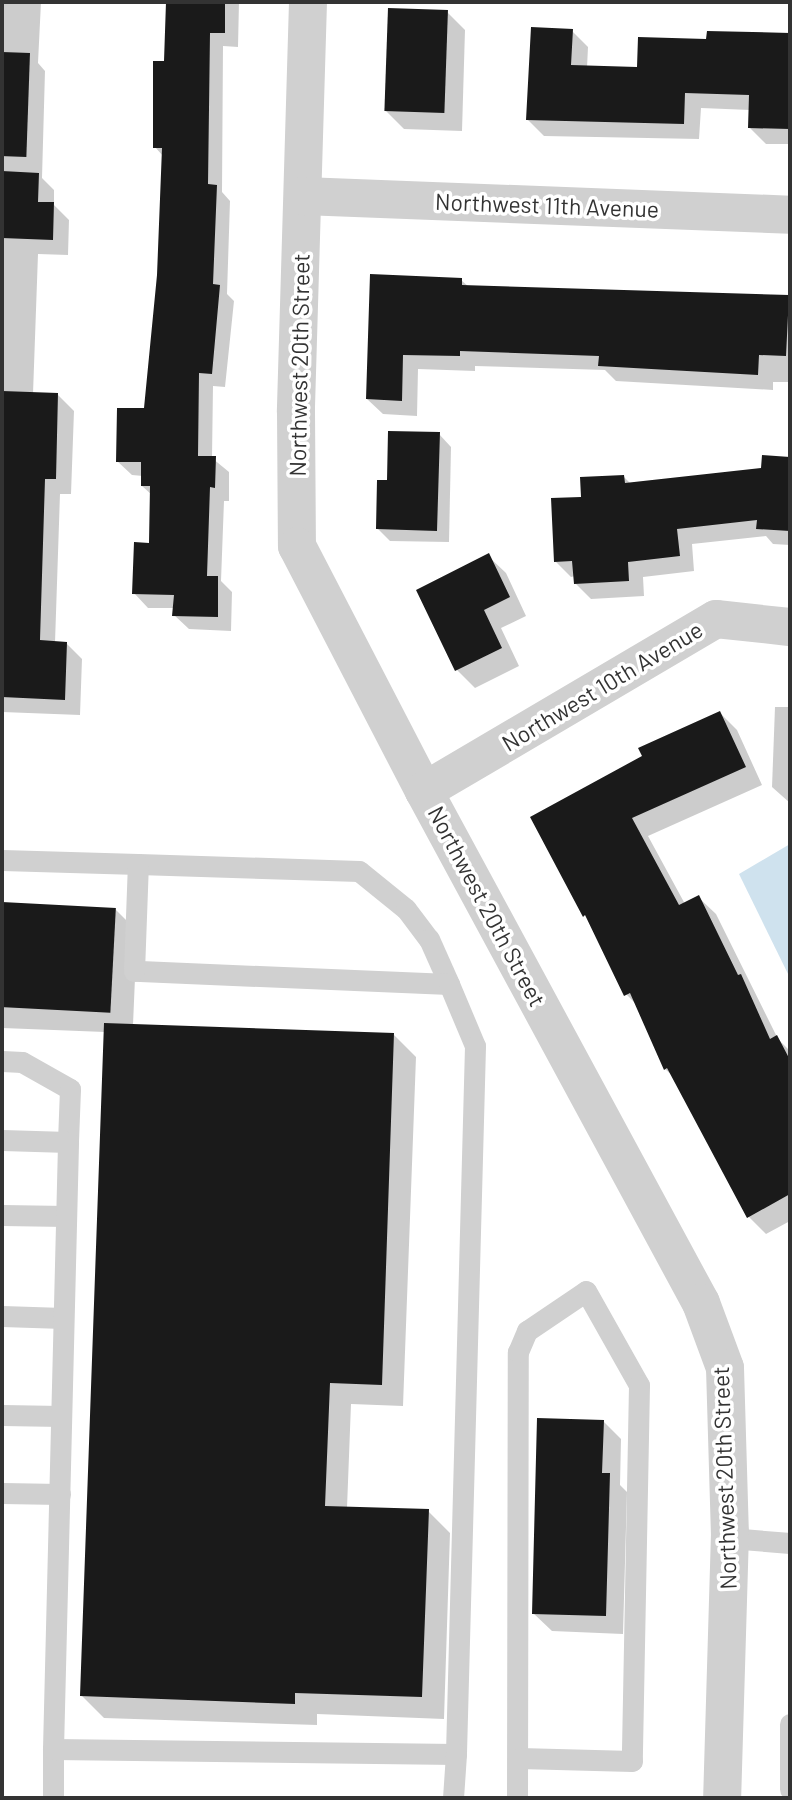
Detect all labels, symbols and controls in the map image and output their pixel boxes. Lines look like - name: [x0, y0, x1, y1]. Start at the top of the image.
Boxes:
- street label: Northwest 11th Avenue: [434, 187, 660, 223]
- street label: Northwest 20th Street: [283, 253, 315, 477]
- street label: Northwest 10th Avenue: [497, 615, 707, 757]
- street label: Northwest 20th Street: [422, 801, 552, 1011]
- street label: Northwest 20th Street: [706, 1366, 742, 1590]

